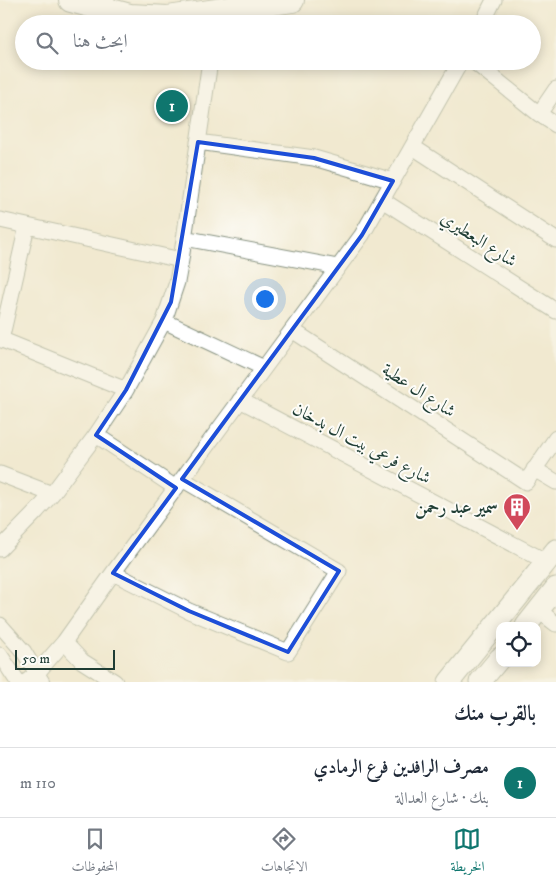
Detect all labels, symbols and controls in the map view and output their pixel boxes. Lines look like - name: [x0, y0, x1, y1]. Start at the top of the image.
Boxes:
- search box: [15, 15, 541, 70]
- icon: search: [33, 29, 61, 57]
- text: ابحث هنا: [73, 30, 128, 53]
- pin: 1: [156, 87, 188, 125]
- street label: شارع البعطيري: [434, 207, 521, 275]
- your location: [252, 286, 278, 312]
- street label: شارع ال عطية: [376, 359, 459, 425]
- street label: شارع فرعي بيت ال بدخان: [287, 398, 435, 492]
- building icon: سمير عبد رحمن: [502, 492, 532, 531]
- place label: سمير عبد رحمن: [415, 497, 498, 519]
- map controls: [496, 622, 541, 667]
- button: locate: [496, 622, 541, 667]
- scale bar: [15, 647, 115, 670]
- text: 50 m: [22, 650, 50, 668]
- text: بالقرب منك: [454, 701, 536, 727]
- text: مصرف الرافدين فرع الرمادي: [314, 756, 489, 779]
- text: 110 m: [20, 773, 56, 793]
- text: 1: [517, 773, 523, 793]
- text: بنك · شارع العدالة: [395, 788, 489, 808]
- tab: المحفوظات: [72, 825, 118, 880]
- tab: الاتجاهات: [261, 825, 307, 880]
- tab: الخريطة: [450, 825, 485, 880]

